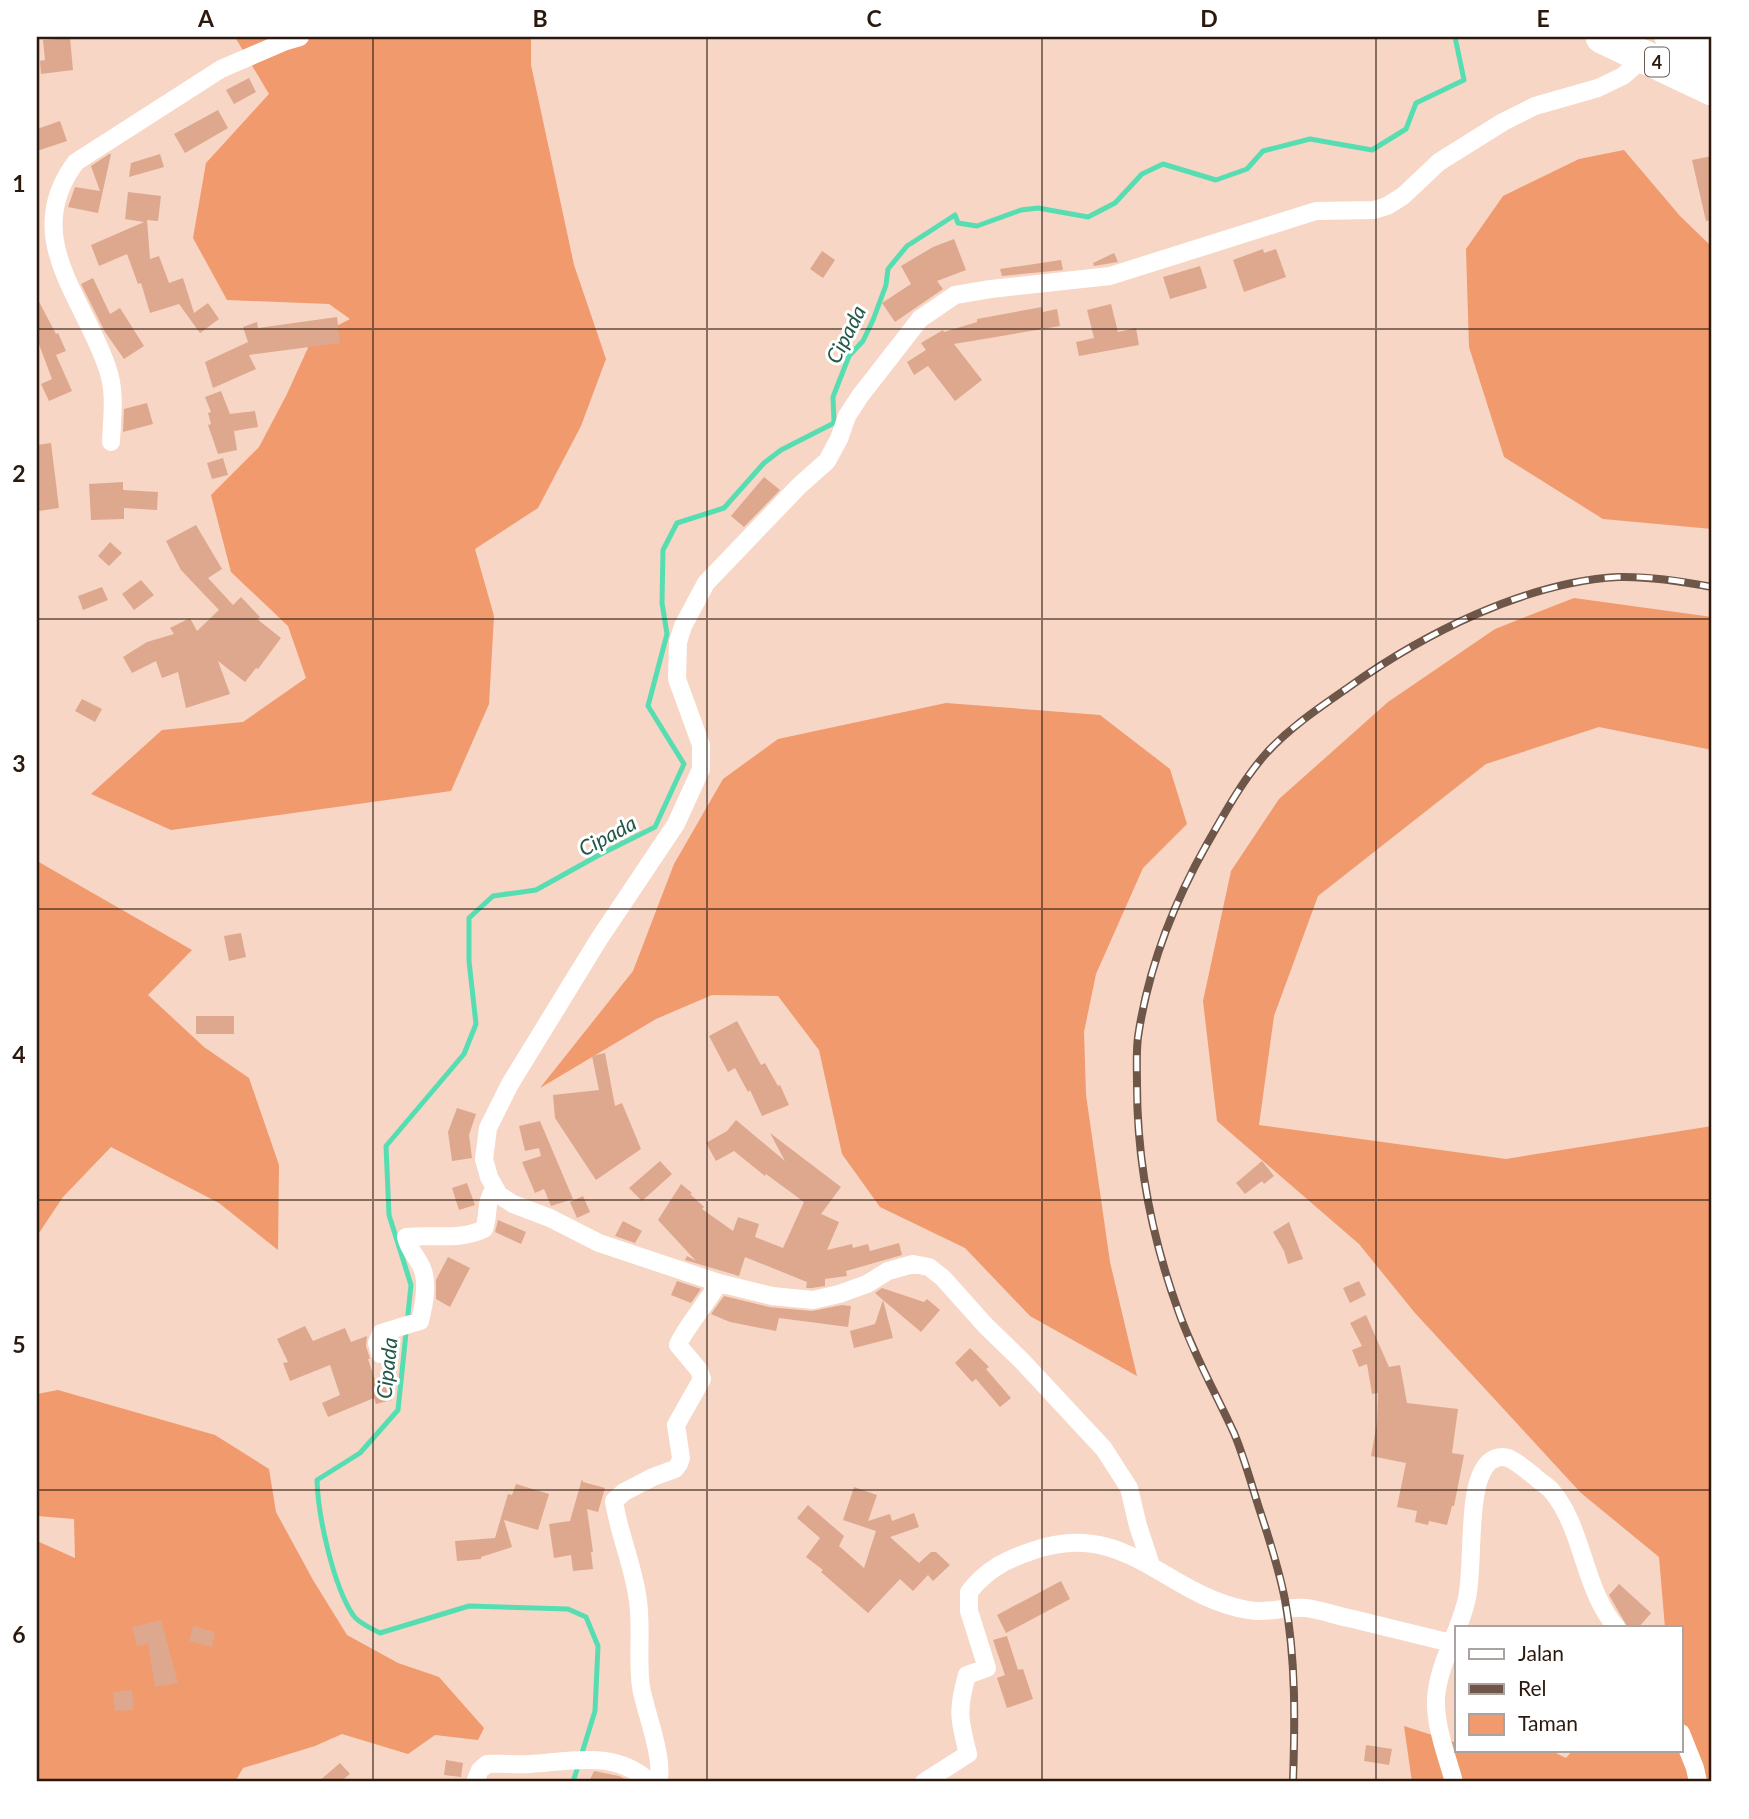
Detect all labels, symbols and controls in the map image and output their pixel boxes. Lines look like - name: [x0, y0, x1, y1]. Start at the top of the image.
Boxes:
- text: A: [197, 4, 215, 32]
- text: B: [532, 4, 548, 32]
- text: C: [866, 4, 882, 32]
- text: D: [1200, 4, 1218, 32]
- text: E: [1536, 4, 1550, 32]
- road number: 4: [1645, 48, 1669, 76]
- text: 1: [12, 169, 26, 197]
- water label: Cipada: [820, 301, 870, 367]
- text: 2: [12, 459, 26, 487]
- text: 3: [12, 749, 26, 777]
- water label: Cipada: [574, 809, 640, 861]
- text: 4: [12, 1040, 26, 1068]
- text: 5: [12, 1330, 26, 1358]
- water label: Cipada: [370, 1336, 402, 1400]
- text: 6: [12, 1620, 26, 1648]
- legend: [1455, 1626, 1682, 1752]
- text: Jalan: [1518, 1640, 1564, 1665]
- text: Rel: [1518, 1675, 1547, 1700]
- text: Taman: [1518, 1710, 1578, 1735]

